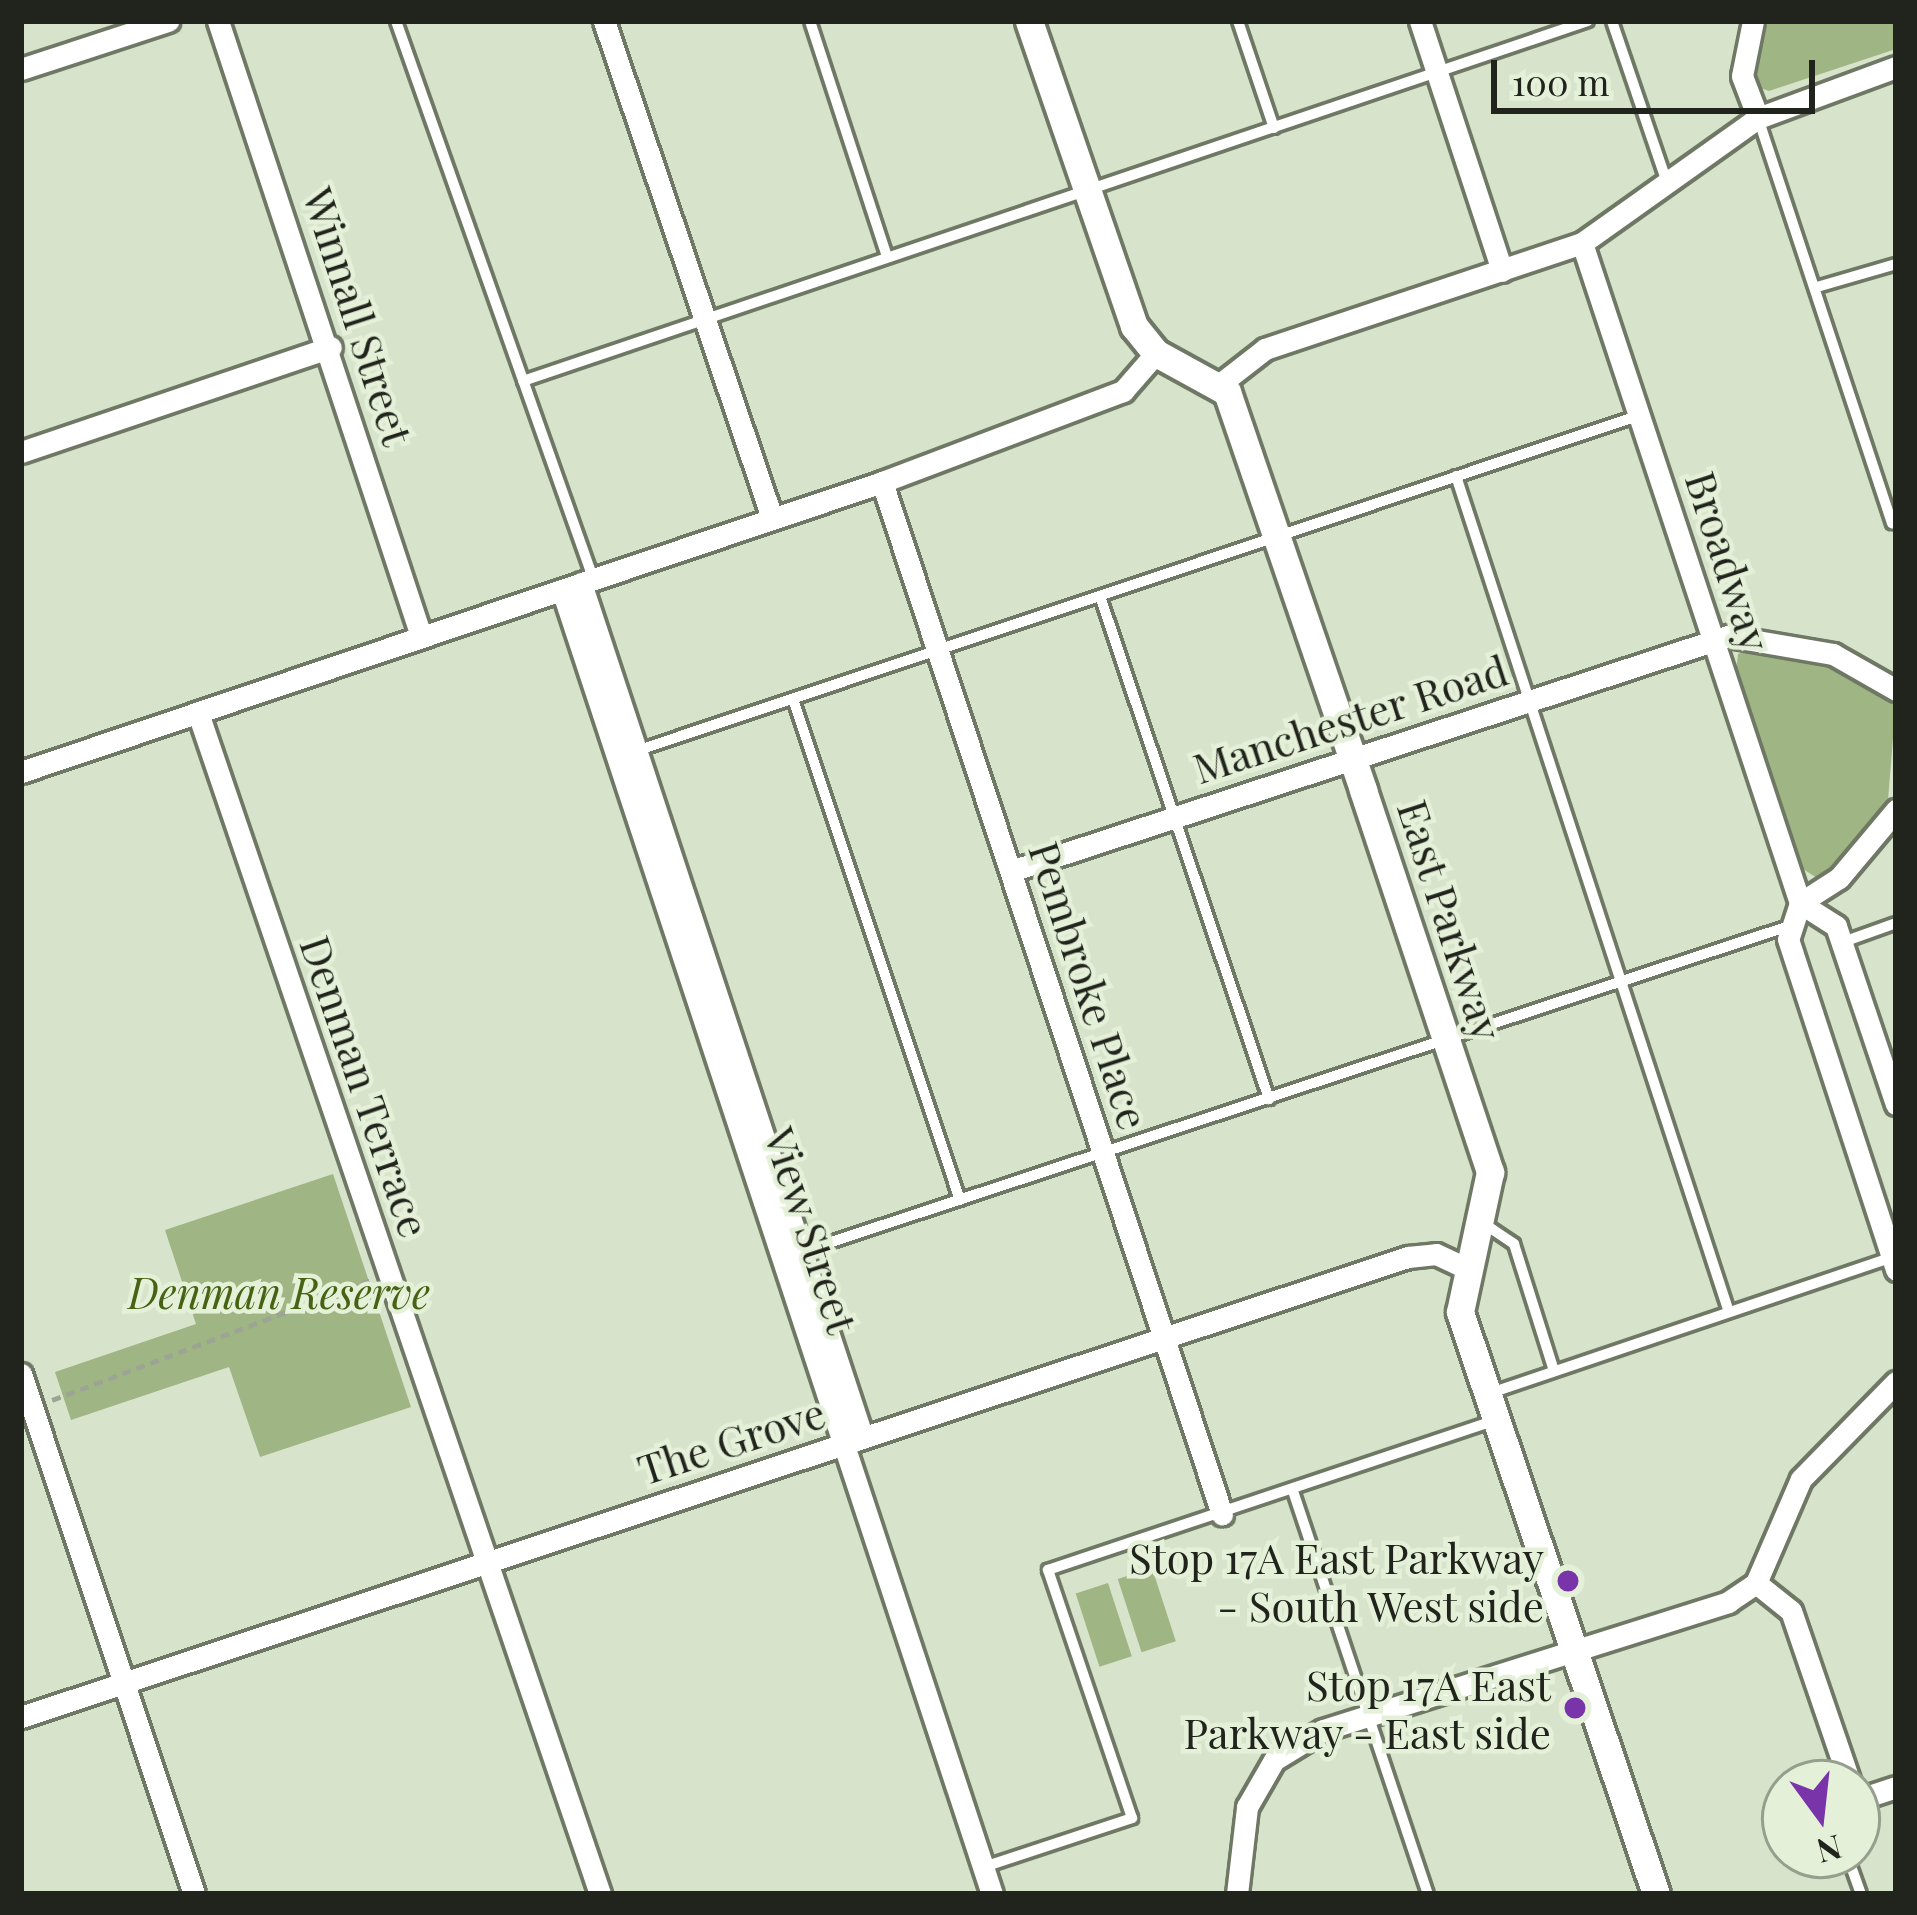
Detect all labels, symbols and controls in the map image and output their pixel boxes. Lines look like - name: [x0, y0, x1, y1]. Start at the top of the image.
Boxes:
- scale bar: [1497, 36, 1821, 110]
- text: 100 m: [1512, 57, 1609, 105]
- street label: Winnall Street: [294, 181, 424, 451]
- street label: Broadway: [1676, 465, 1782, 657]
- street label: Manchester Road: [1186, 643, 1514, 793]
- street label: East Parkway: [1388, 793, 1514, 1047]
- street label: Pembroke Place: [1020, 835, 1160, 1135]
- street label: Denman Terrace: [291, 928, 441, 1244]
- street label: View Street: [755, 1120, 869, 1340]
- park label: Denman Reserve: [128, 1267, 430, 1317]
- street label: The Grove: [631, 1386, 831, 1494]
- place label: Stop 17A East Parkway - South West side: [1128, 1532, 1544, 1630]
- marker: Stop 17A East Parkway - South West side: [1555, 1568, 1581, 1594]
- place label: Stop 17A East Parkway - East side: [1182, 1659, 1551, 1758]
- marker: Stop 17A East Parkway - East side: [1562, 1695, 1588, 1721]
- north arrow: [1761, 1759, 1881, 1879]
- text: N: [1812, 1827, 1847, 1875]

